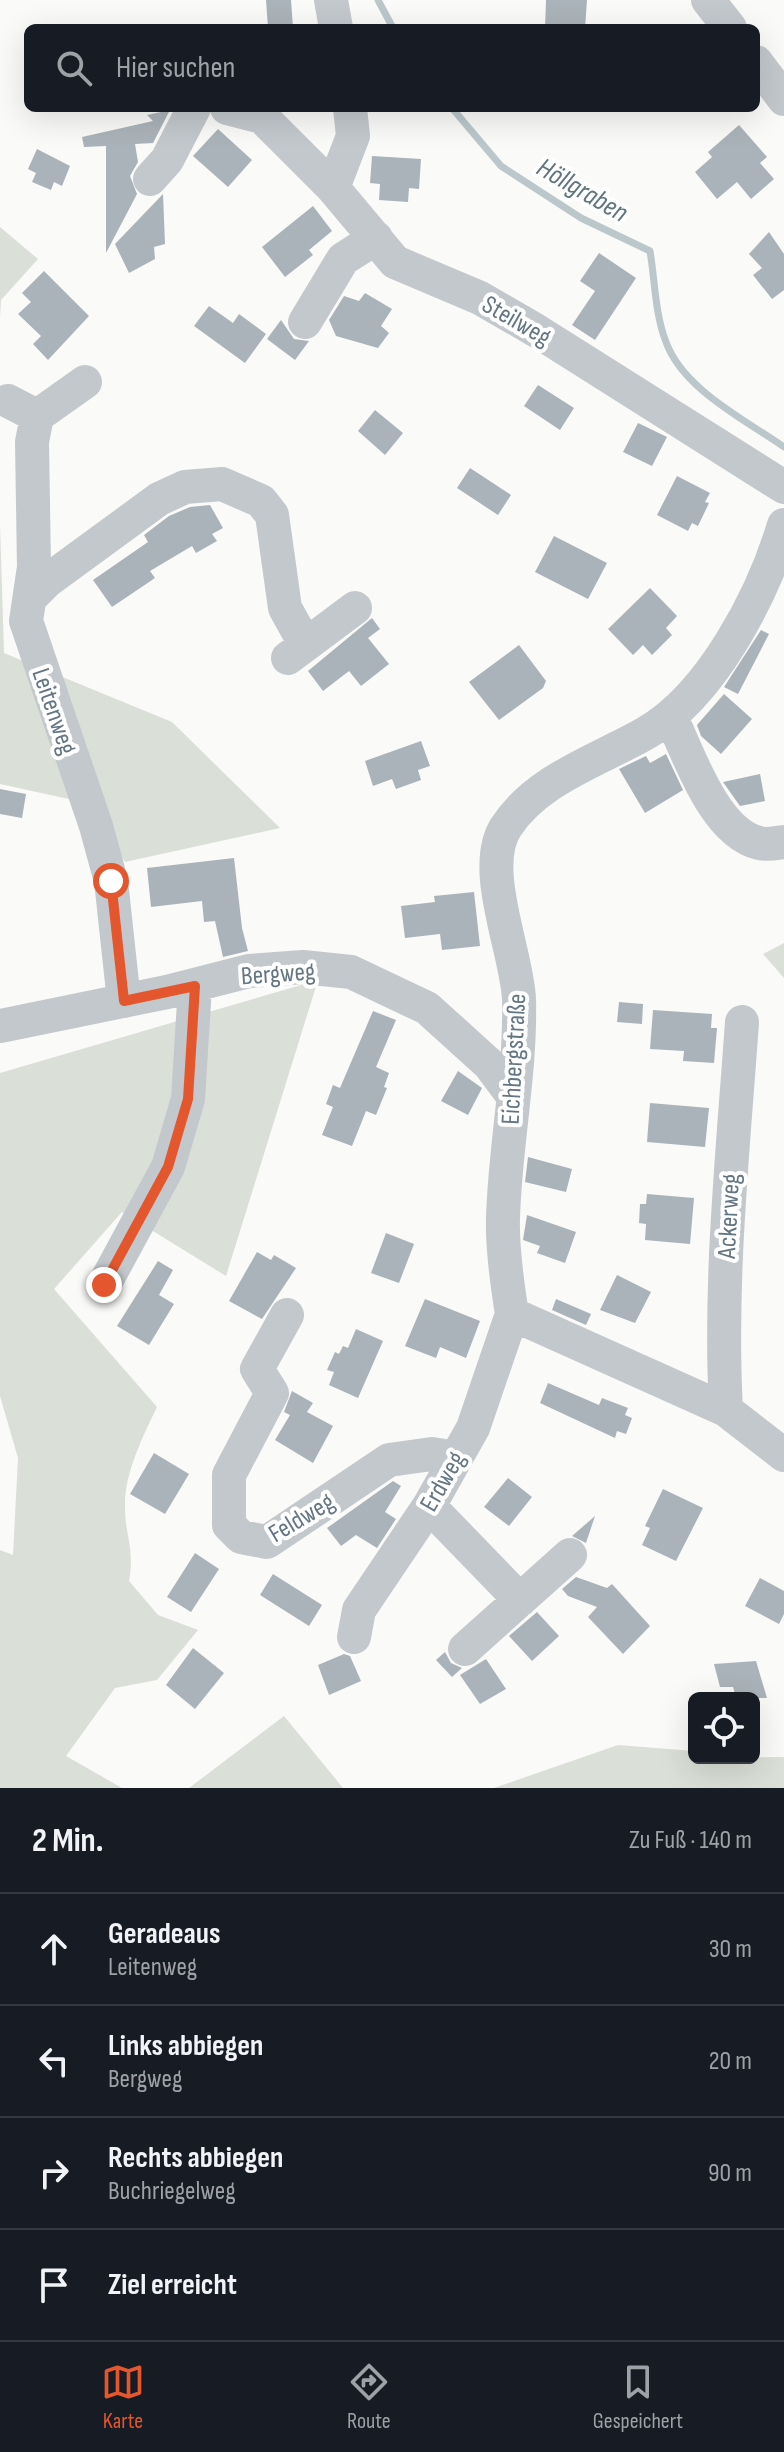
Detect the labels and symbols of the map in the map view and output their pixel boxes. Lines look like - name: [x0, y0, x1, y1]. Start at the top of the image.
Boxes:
- water label: Höllgraben: [531, 151, 634, 230]
- street label: Steilweg: [476, 289, 556, 353]
- street label: Leitenweg: [24, 664, 83, 759]
- route start: [93, 863, 129, 899]
- street label: Bergweg: [240, 956, 316, 993]
- street label: Eichbergstraße: [496, 993, 533, 1125]
- street label: Ackerweg: [712, 1173, 747, 1260]
- route end: [86, 1267, 122, 1303]
- street label: Erdweg: [414, 1446, 473, 1517]
- street label: Feldweg: [263, 1487, 340, 1550]

